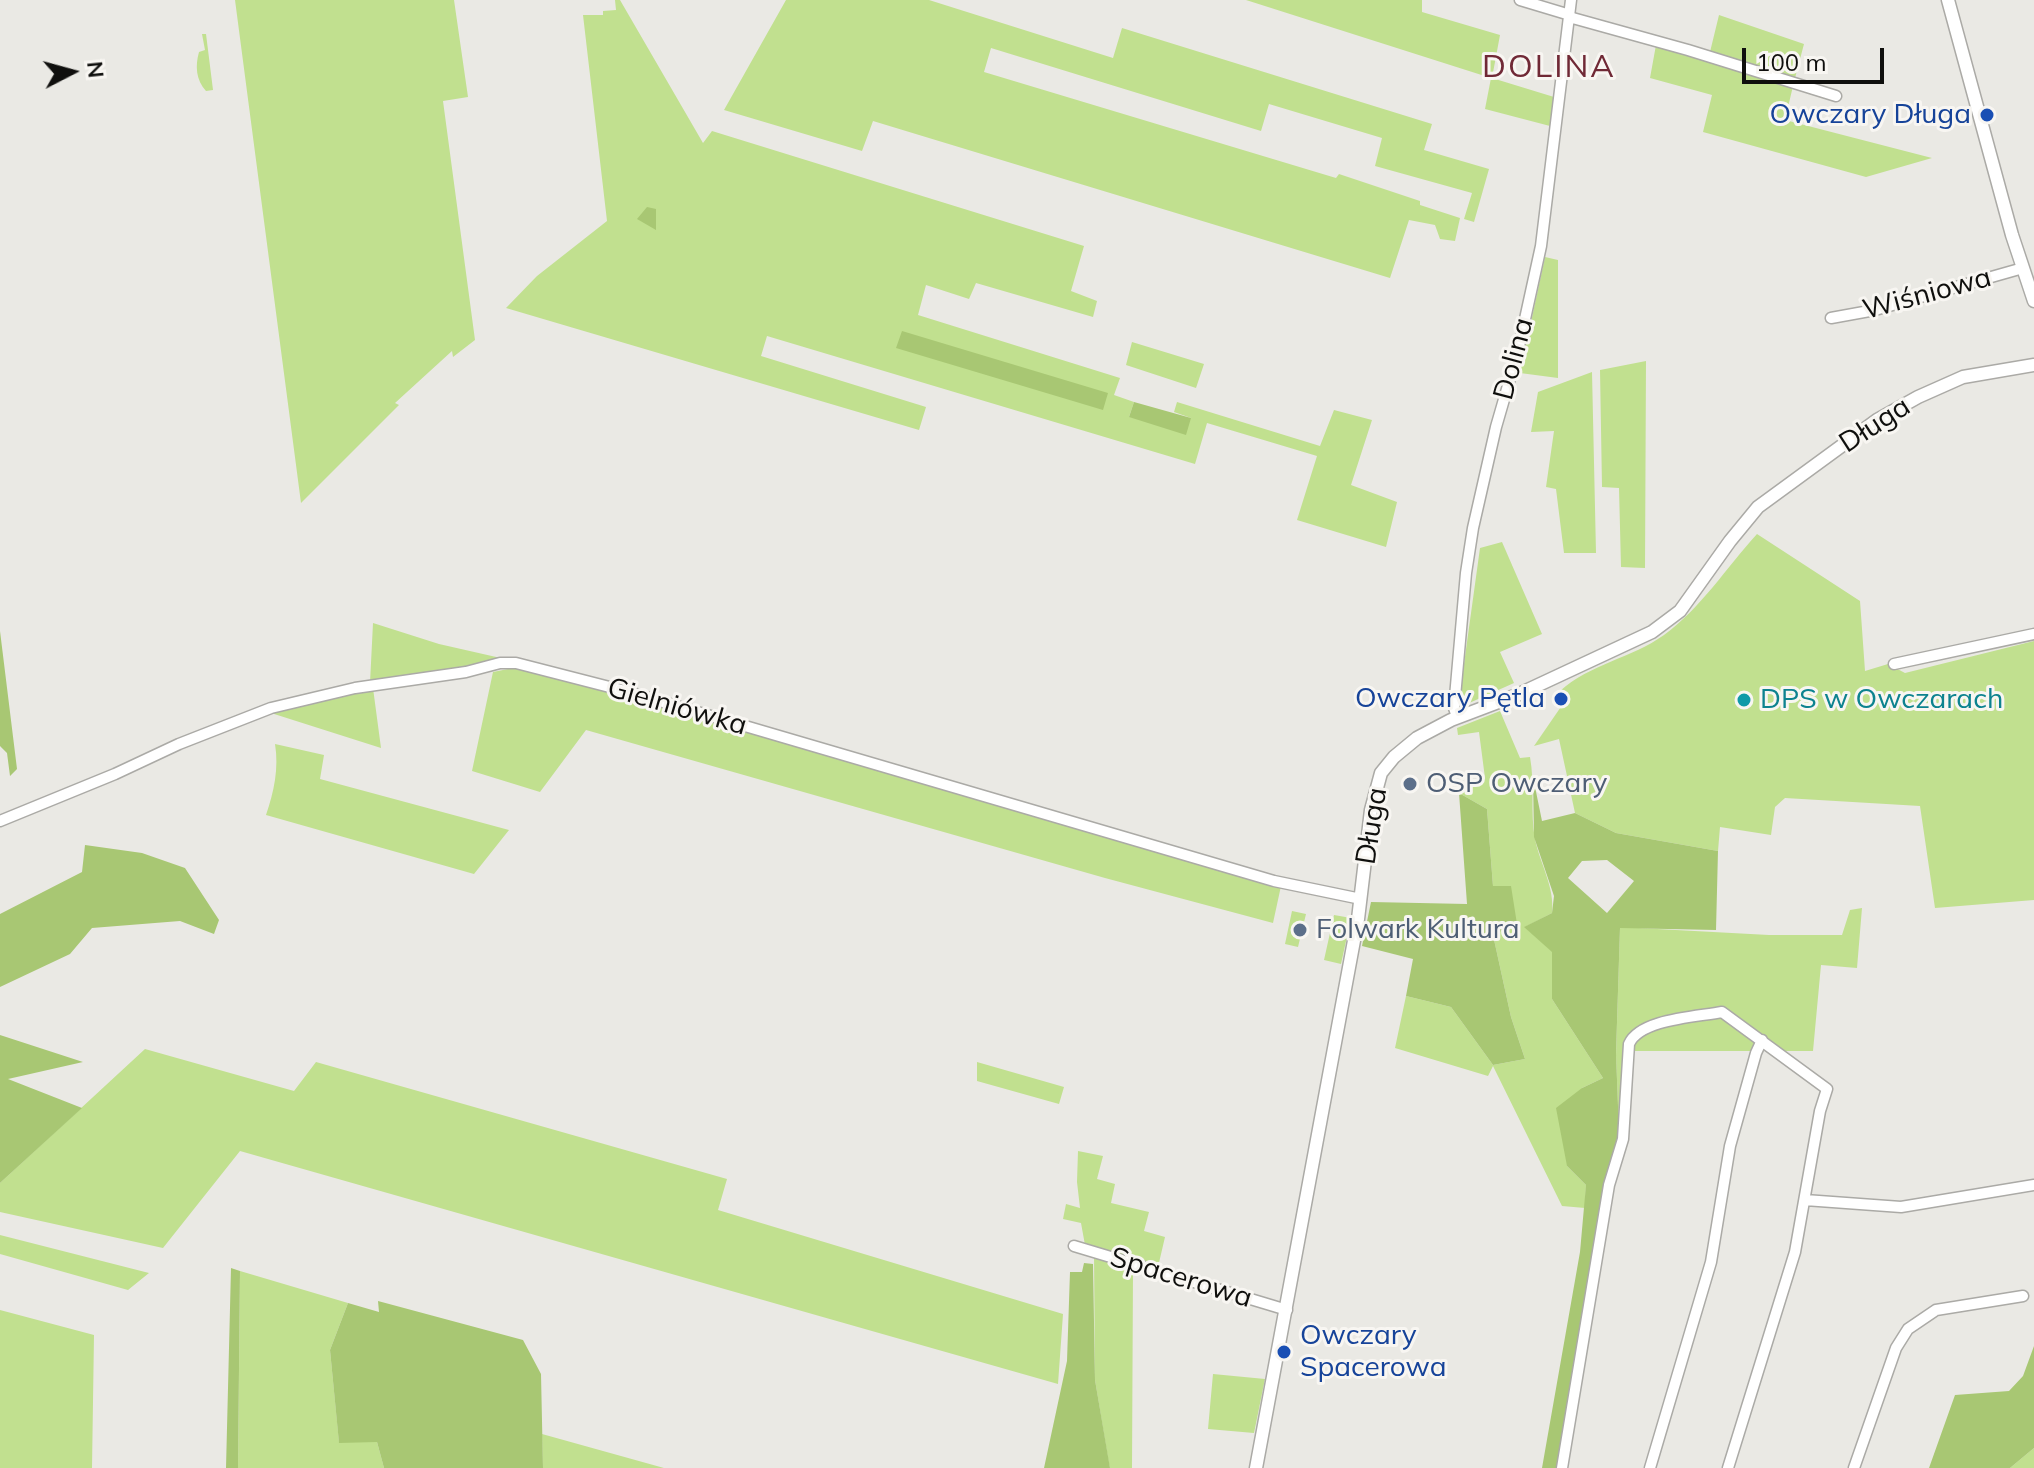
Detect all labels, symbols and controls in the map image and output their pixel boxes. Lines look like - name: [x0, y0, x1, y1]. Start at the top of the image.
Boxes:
- north arrow: [32, 32, 112, 112]
- scale bar: [1746, 32, 1888, 82]
- text: 100 m: [1756, 47, 1827, 77]
- district label: DOLINA: [1482, 48, 1616, 86]
- text: N: [81, 60, 111, 79]
- place label: Owczary Długa: [1770, 98, 1971, 132]
- marker: Owczary Długa: [1978, 106, 1996, 124]
- street label: Wiśniowa: [1859, 261, 1995, 327]
- street label: Dolina: [1487, 314, 1541, 404]
- street label: Długa: [1833, 390, 1917, 460]
- street label: Gielniówka: [603, 671, 751, 743]
- place label: Owczary Pętla: [1355, 682, 1545, 716]
- place label: DPS w Owczarach: [1760, 683, 2003, 717]
- marker: Owczary Pętla: [1552, 690, 1570, 708]
- marker: DPS w Owczarach: [1735, 691, 1753, 709]
- place label: OSP Owczary: [1426, 767, 1607, 801]
- marker: OSP Owczary: [1401, 775, 1419, 793]
- street label: Długa: [1349, 785, 1395, 867]
- place label: Folwark Kultura: [1316, 913, 1520, 947]
- marker: Folwark Kultura: [1291, 921, 1309, 939]
- street label: Spacerowa: [1106, 1241, 1256, 1315]
- place label: Owczary Spacerowa: [1300, 1319, 1446, 1385]
- marker: Owczary Spacerowa: [1275, 1343, 1293, 1361]

